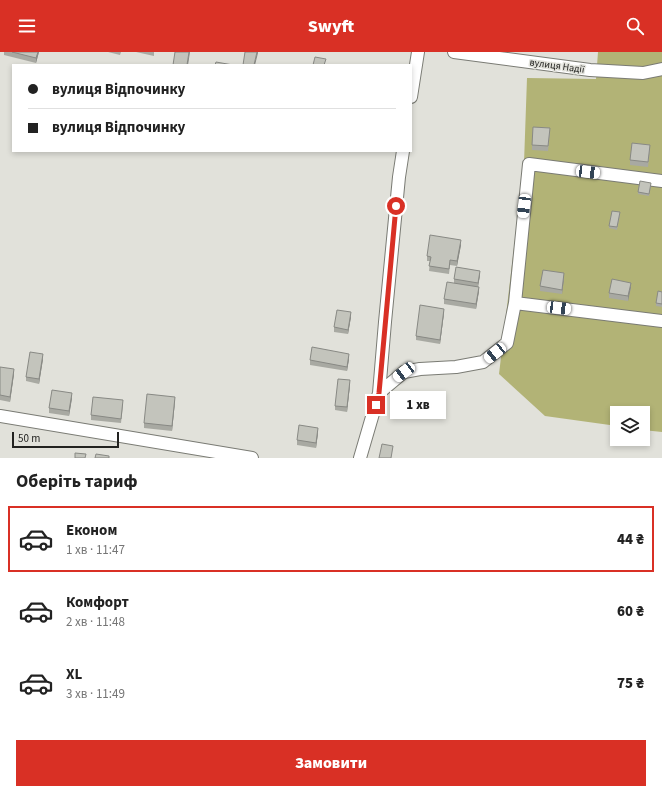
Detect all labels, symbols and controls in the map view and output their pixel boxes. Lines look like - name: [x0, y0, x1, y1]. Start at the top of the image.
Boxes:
- text: Swyft: [308, 14, 354, 39]
- icon: menu: [16, 15, 38, 37]
- icon: search: [624, 15, 646, 37]
- street label: вулиця Надії: [529, 55, 586, 77]
- text: вулиця Відпочинку: [52, 79, 185, 100]
- text: вулиця Відпочинку: [52, 117, 185, 138]
- car: [575, 165, 601, 179]
- car: [517, 193, 531, 219]
- route start: [387, 197, 405, 215]
- car: [546, 301, 572, 315]
- car: [482, 341, 508, 365]
- car: [391, 360, 417, 384]
- callout: 1 хв: [390, 391, 446, 419]
- route end: [367, 396, 385, 414]
- text: 1 хв: [406, 396, 430, 414]
- map controls: [610, 406, 650, 446]
- button: layers: [610, 406, 650, 446]
- scale bar: [12, 430, 119, 449]
- text: 50 m: [18, 431, 40, 446]
- text: Оберіть тариф: [16, 469, 138, 494]
- text: Економ: [66, 520, 117, 541]
- icon: car: [18, 521, 54, 557]
- text: 44 ₴: [617, 529, 644, 550]
- text: 1 хв · 11:47: [66, 541, 125, 559]
- text: Комфорт: [66, 592, 129, 613]
- icon: car: [18, 593, 54, 629]
- text: 60 ₴: [617, 601, 644, 622]
- text: 2 хв · 11:48: [66, 613, 125, 631]
- text: XL: [66, 664, 82, 685]
- icon: car: [18, 665, 54, 701]
- text: 75 ₴: [617, 673, 644, 694]
- text: 3 хв · 11:49: [66, 685, 125, 703]
- button: Замовити: [16, 740, 646, 786]

